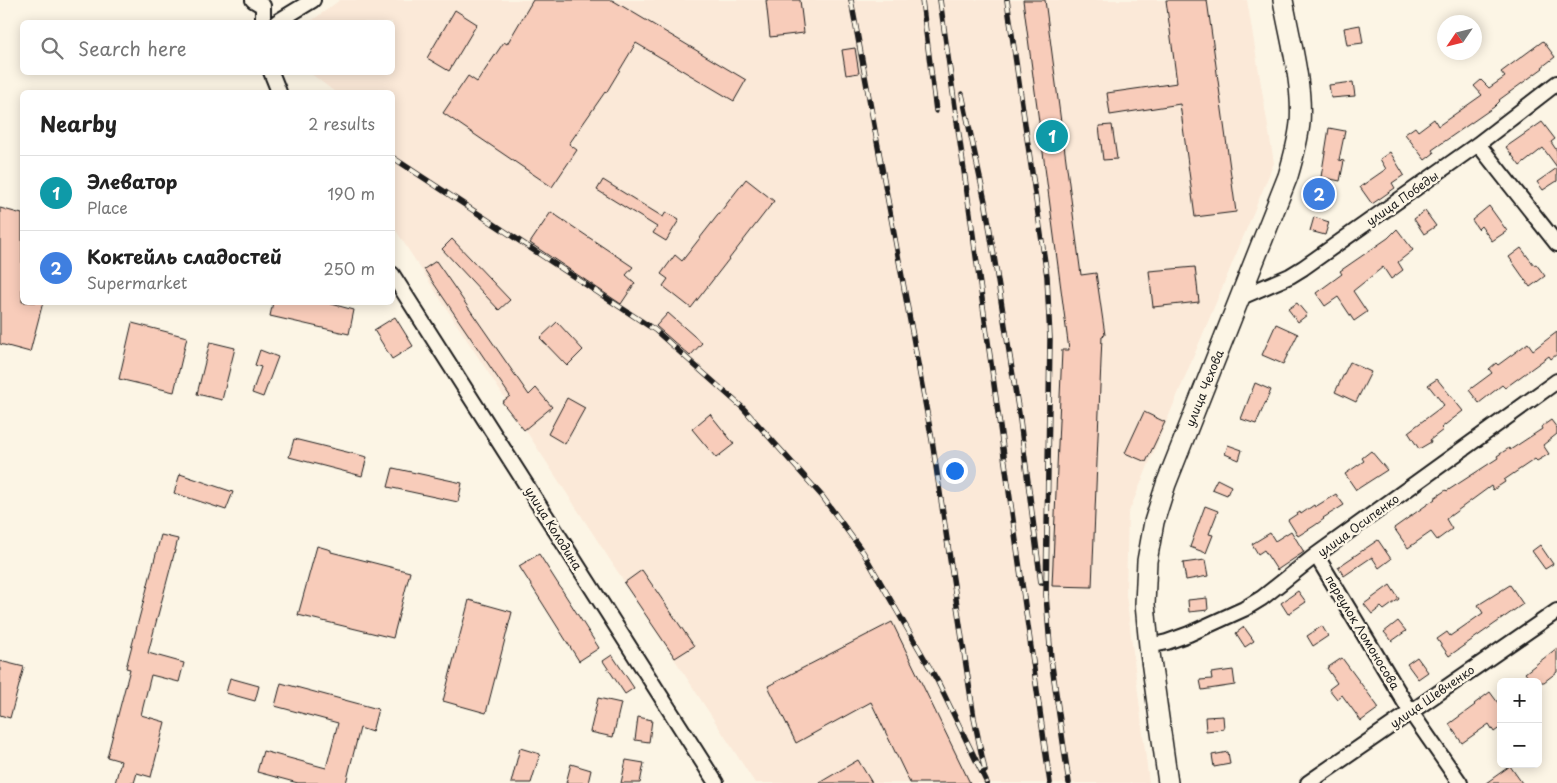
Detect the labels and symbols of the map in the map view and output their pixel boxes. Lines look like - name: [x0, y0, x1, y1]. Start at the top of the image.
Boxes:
- north arrow: [1437, 15, 1482, 60]
- pin: 1: [1036, 117, 1068, 155]
- street label: улица Победы: [1362, 166, 1442, 230]
- pin: 2: [1303, 175, 1335, 213]
- street label: улица Чехова: [1180, 346, 1228, 429]
- your location: [942, 458, 968, 484]
- street label: улица Колодина: [521, 483, 587, 574]
- street label: улица Осипенко: [1313, 489, 1403, 561]
- street label: переулок Ломоносова: [1322, 571, 1405, 693]
- street label: улица Шевченко: [1386, 660, 1478, 732]

